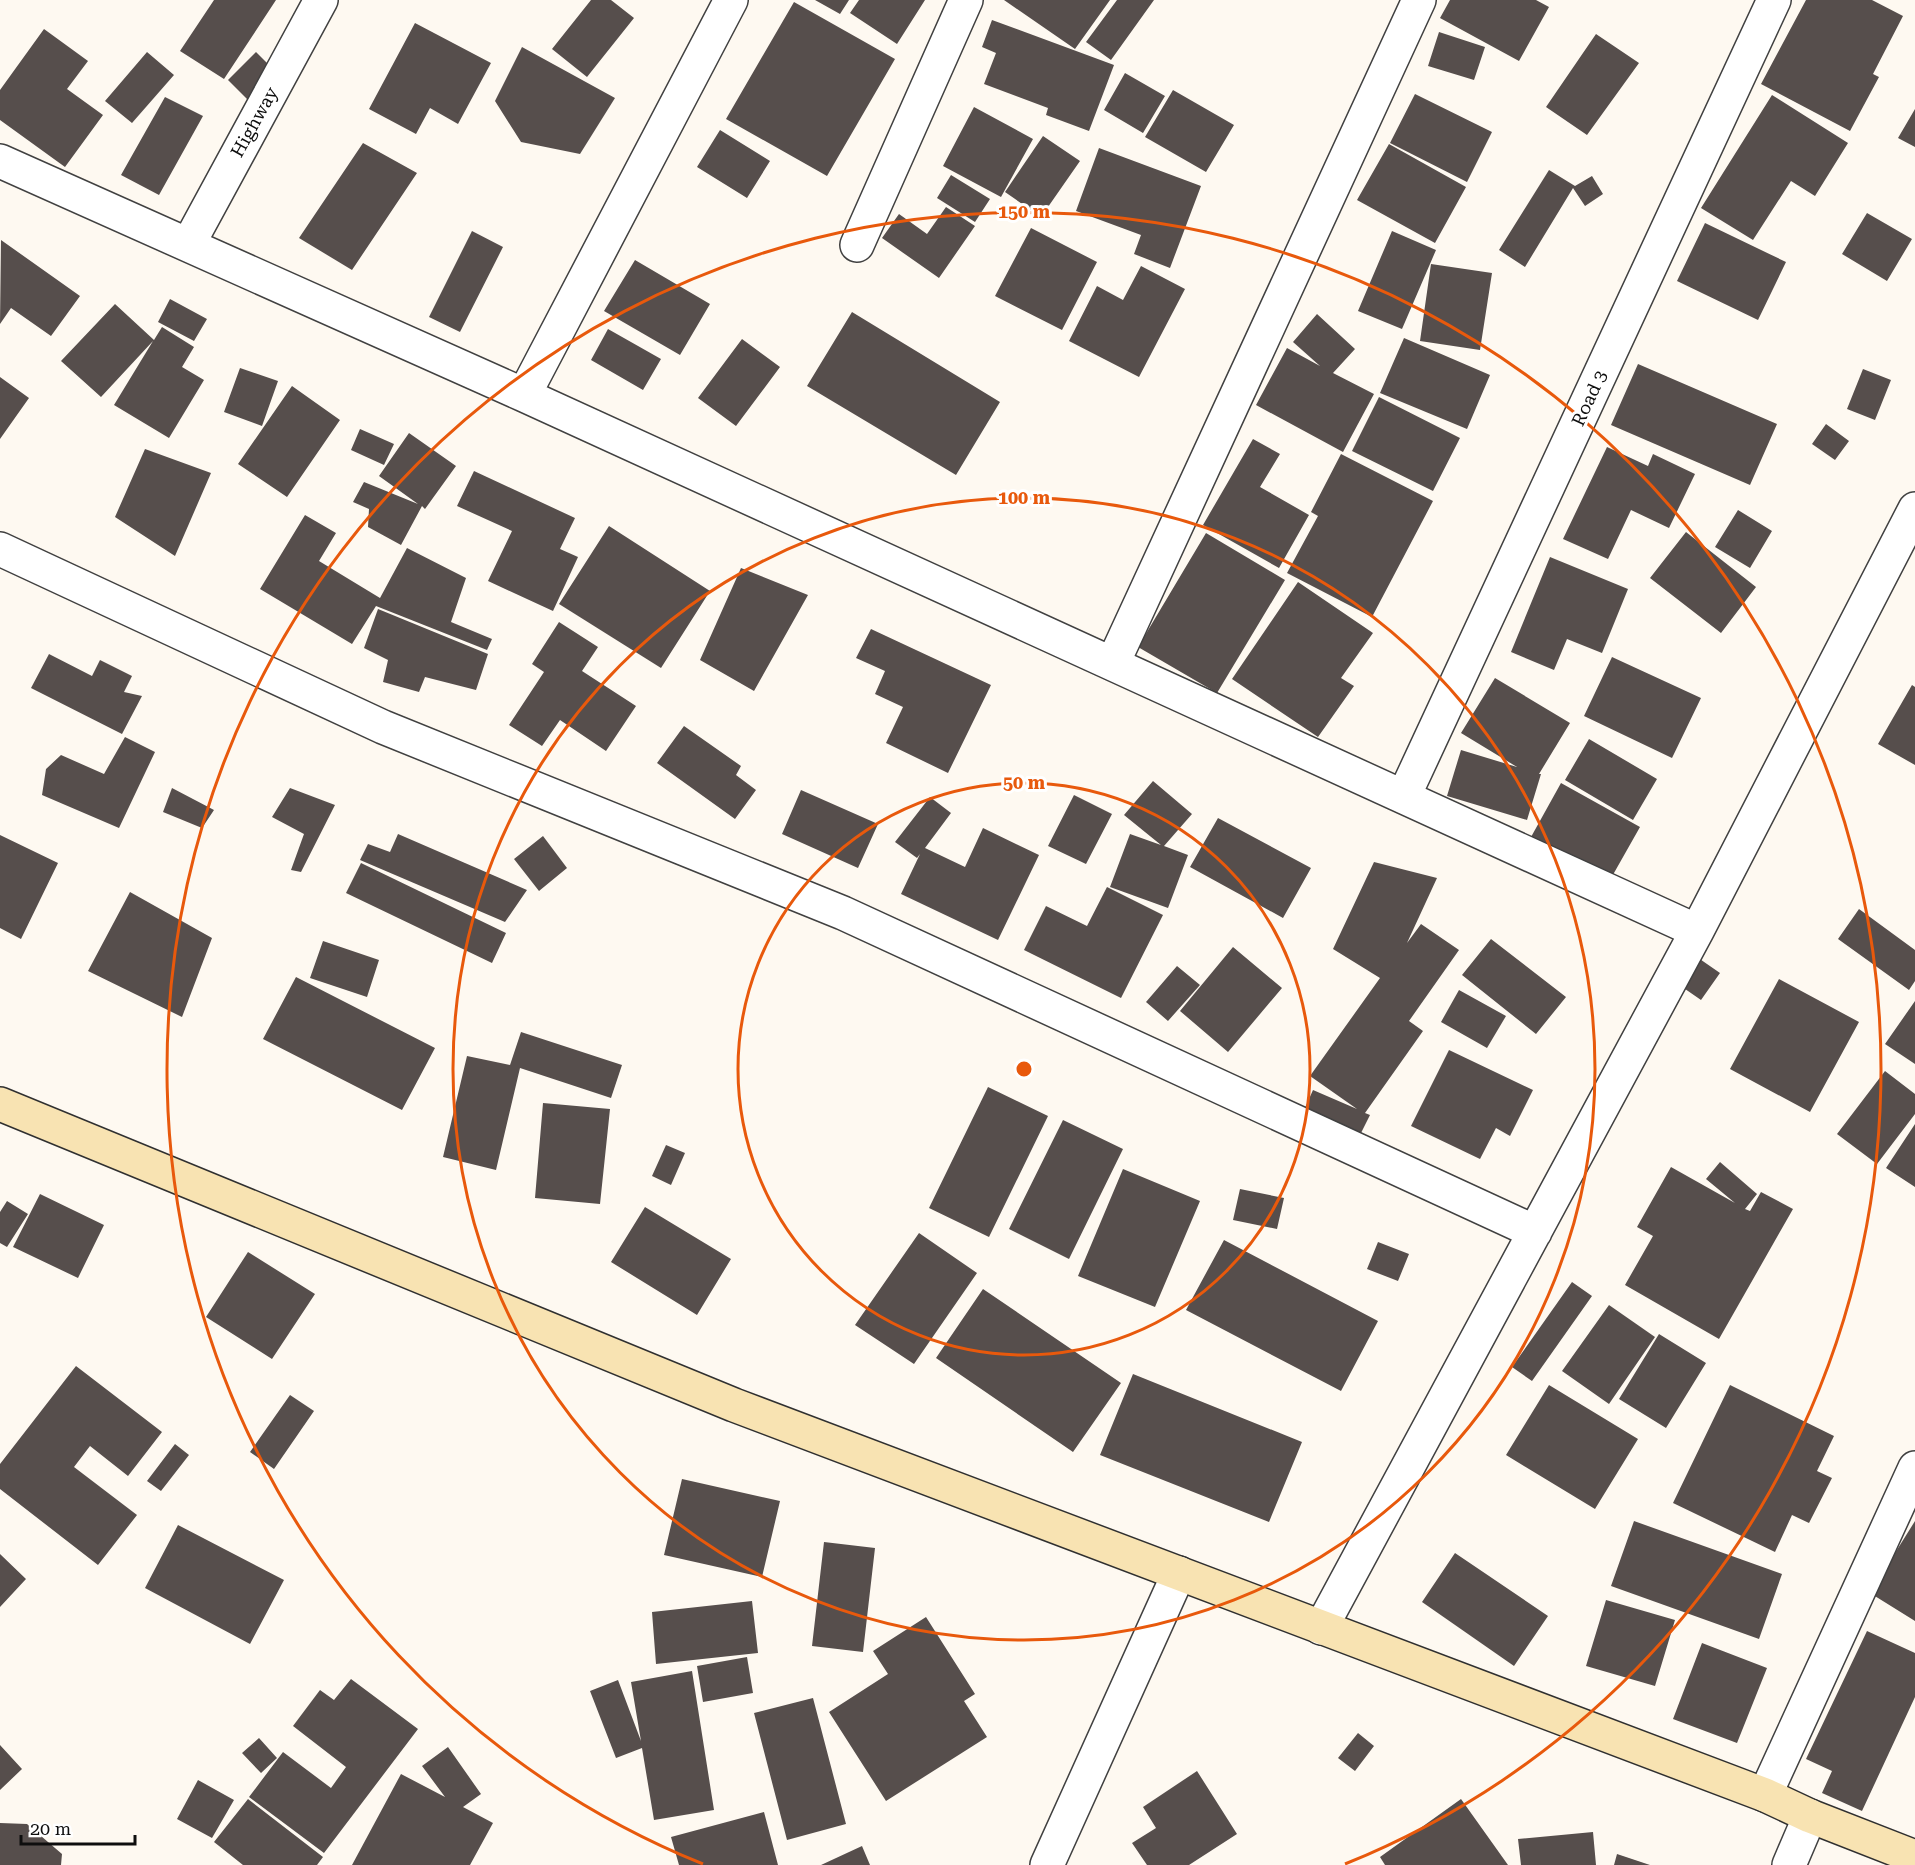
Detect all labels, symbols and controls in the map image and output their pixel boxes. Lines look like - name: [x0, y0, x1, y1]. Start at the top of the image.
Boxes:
- street label: Highway: [226, 83, 282, 161]
- text: 150 m: [998, 201, 1051, 222]
- street label: Road 3: [1567, 367, 1611, 429]
- text: 100 m: [998, 487, 1051, 508]
- text: 50 m: [1003, 772, 1046, 793]
- centre of rings: [1014, 1059, 1034, 1079]
- scale bar: [21, 1808, 135, 1846]
- text: 20 m: [30, 1818, 71, 1839]

